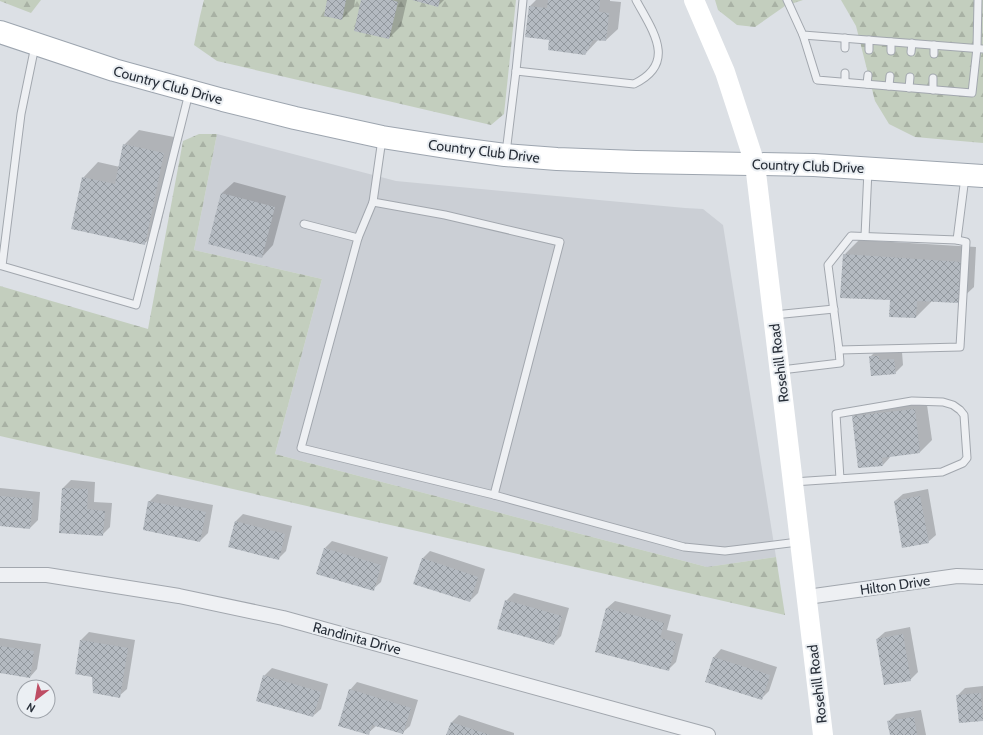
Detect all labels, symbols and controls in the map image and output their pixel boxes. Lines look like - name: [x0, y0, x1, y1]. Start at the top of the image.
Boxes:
- street label: Country Club Drive: [112, 62, 224, 108]
- street label: Country Club Drive: [427, 135, 541, 167]
- street label: Country Club Drive: [752, 155, 864, 177]
- street label: Rosehill Road: [765, 322, 793, 404]
- street label: Hilton Drive: [859, 571, 931, 599]
- street label: Randinita Drive: [311, 618, 403, 658]
- street label: Rosehill Road: [803, 643, 831, 725]
- north arrow: [16, 679, 56, 719]
- text: N: [24, 700, 38, 716]

